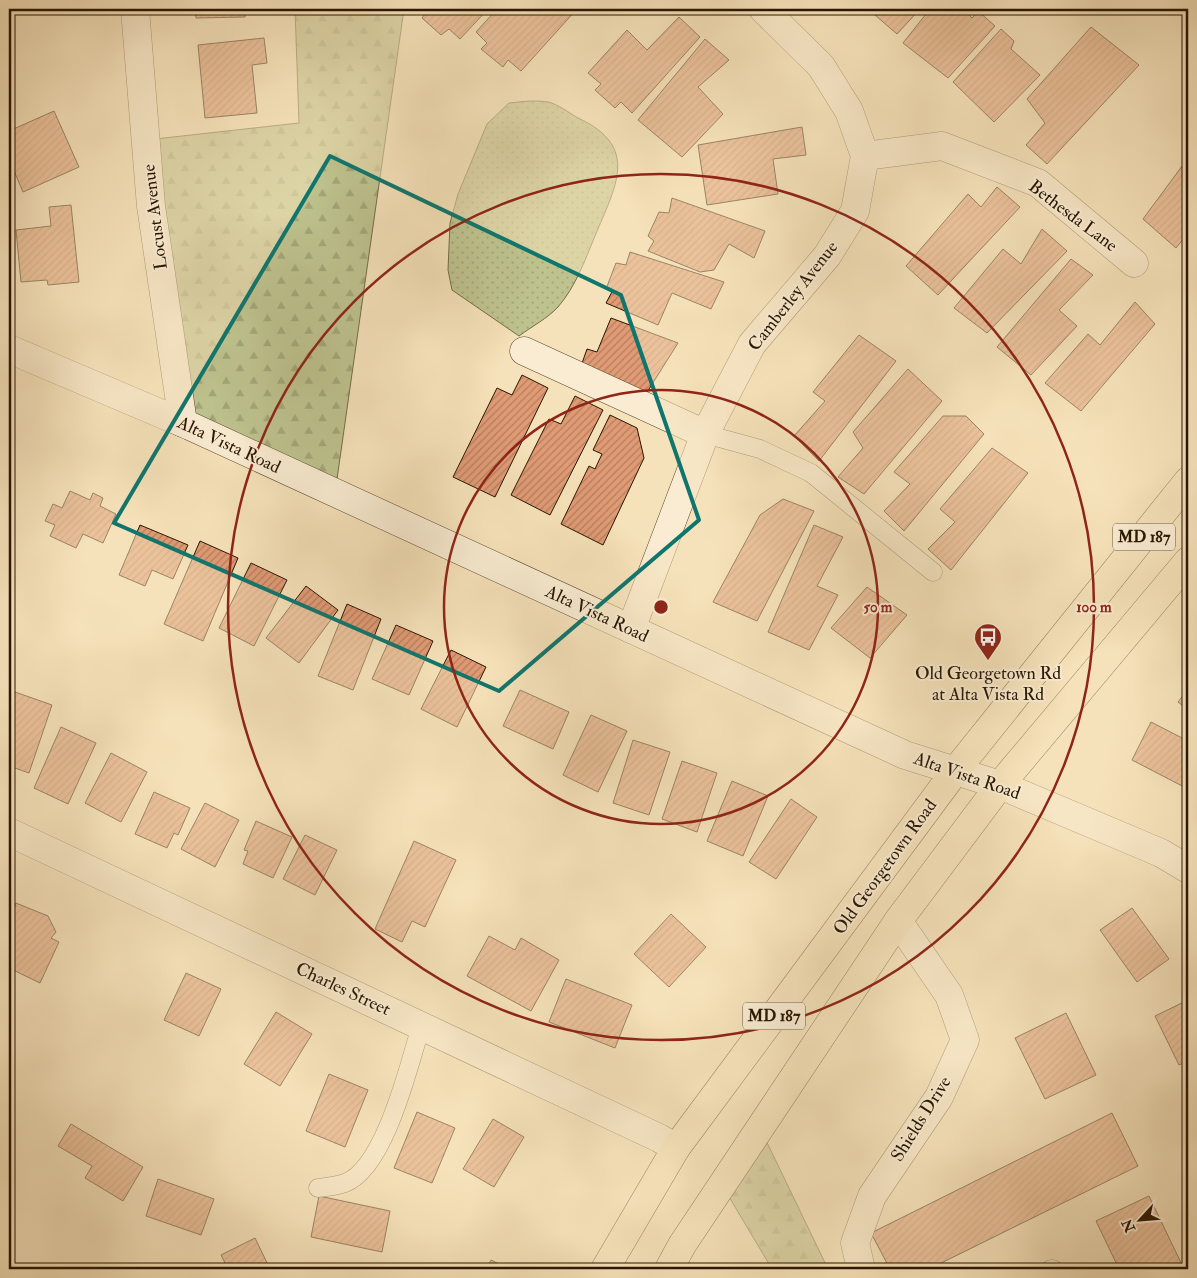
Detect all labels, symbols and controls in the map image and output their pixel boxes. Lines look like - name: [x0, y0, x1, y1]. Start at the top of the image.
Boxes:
- street label: Locust Avenue: [137, 162, 173, 271]
- street label: Bethesda Lane: [1024, 175, 1122, 257]
- street label: Camberley Avenue: [743, 236, 843, 356]
- street label: Alta Vista Road: [173, 411, 284, 479]
- road number: MD 187: [1113, 524, 1175, 550]
- street label: Alta Vista Road: [541, 580, 652, 648]
- centre of rings: [652, 598, 670, 616]
- text: 50 m: [864, 598, 893, 617]
- text: 100 m: [1076, 598, 1112, 617]
- bus stop icon: Old Georgetown Rd at Alta Vista Rd: [973, 622, 1003, 661]
- place label: Old Georgetown Rd at Alta Vista Rd: [915, 662, 1061, 706]
- street label: Alta Vista Road: [910, 747, 1023, 805]
- street label: Old Georgetown Road: [828, 795, 942, 939]
- street label: Charles Street: [292, 957, 394, 1021]
- road number: MD 187: [743, 1002, 805, 1030]
- street label: Shields Drive: [886, 1072, 957, 1166]
- north arrow: [1114, 1196, 1164, 1246]
- text: N: [1118, 1216, 1140, 1236]

